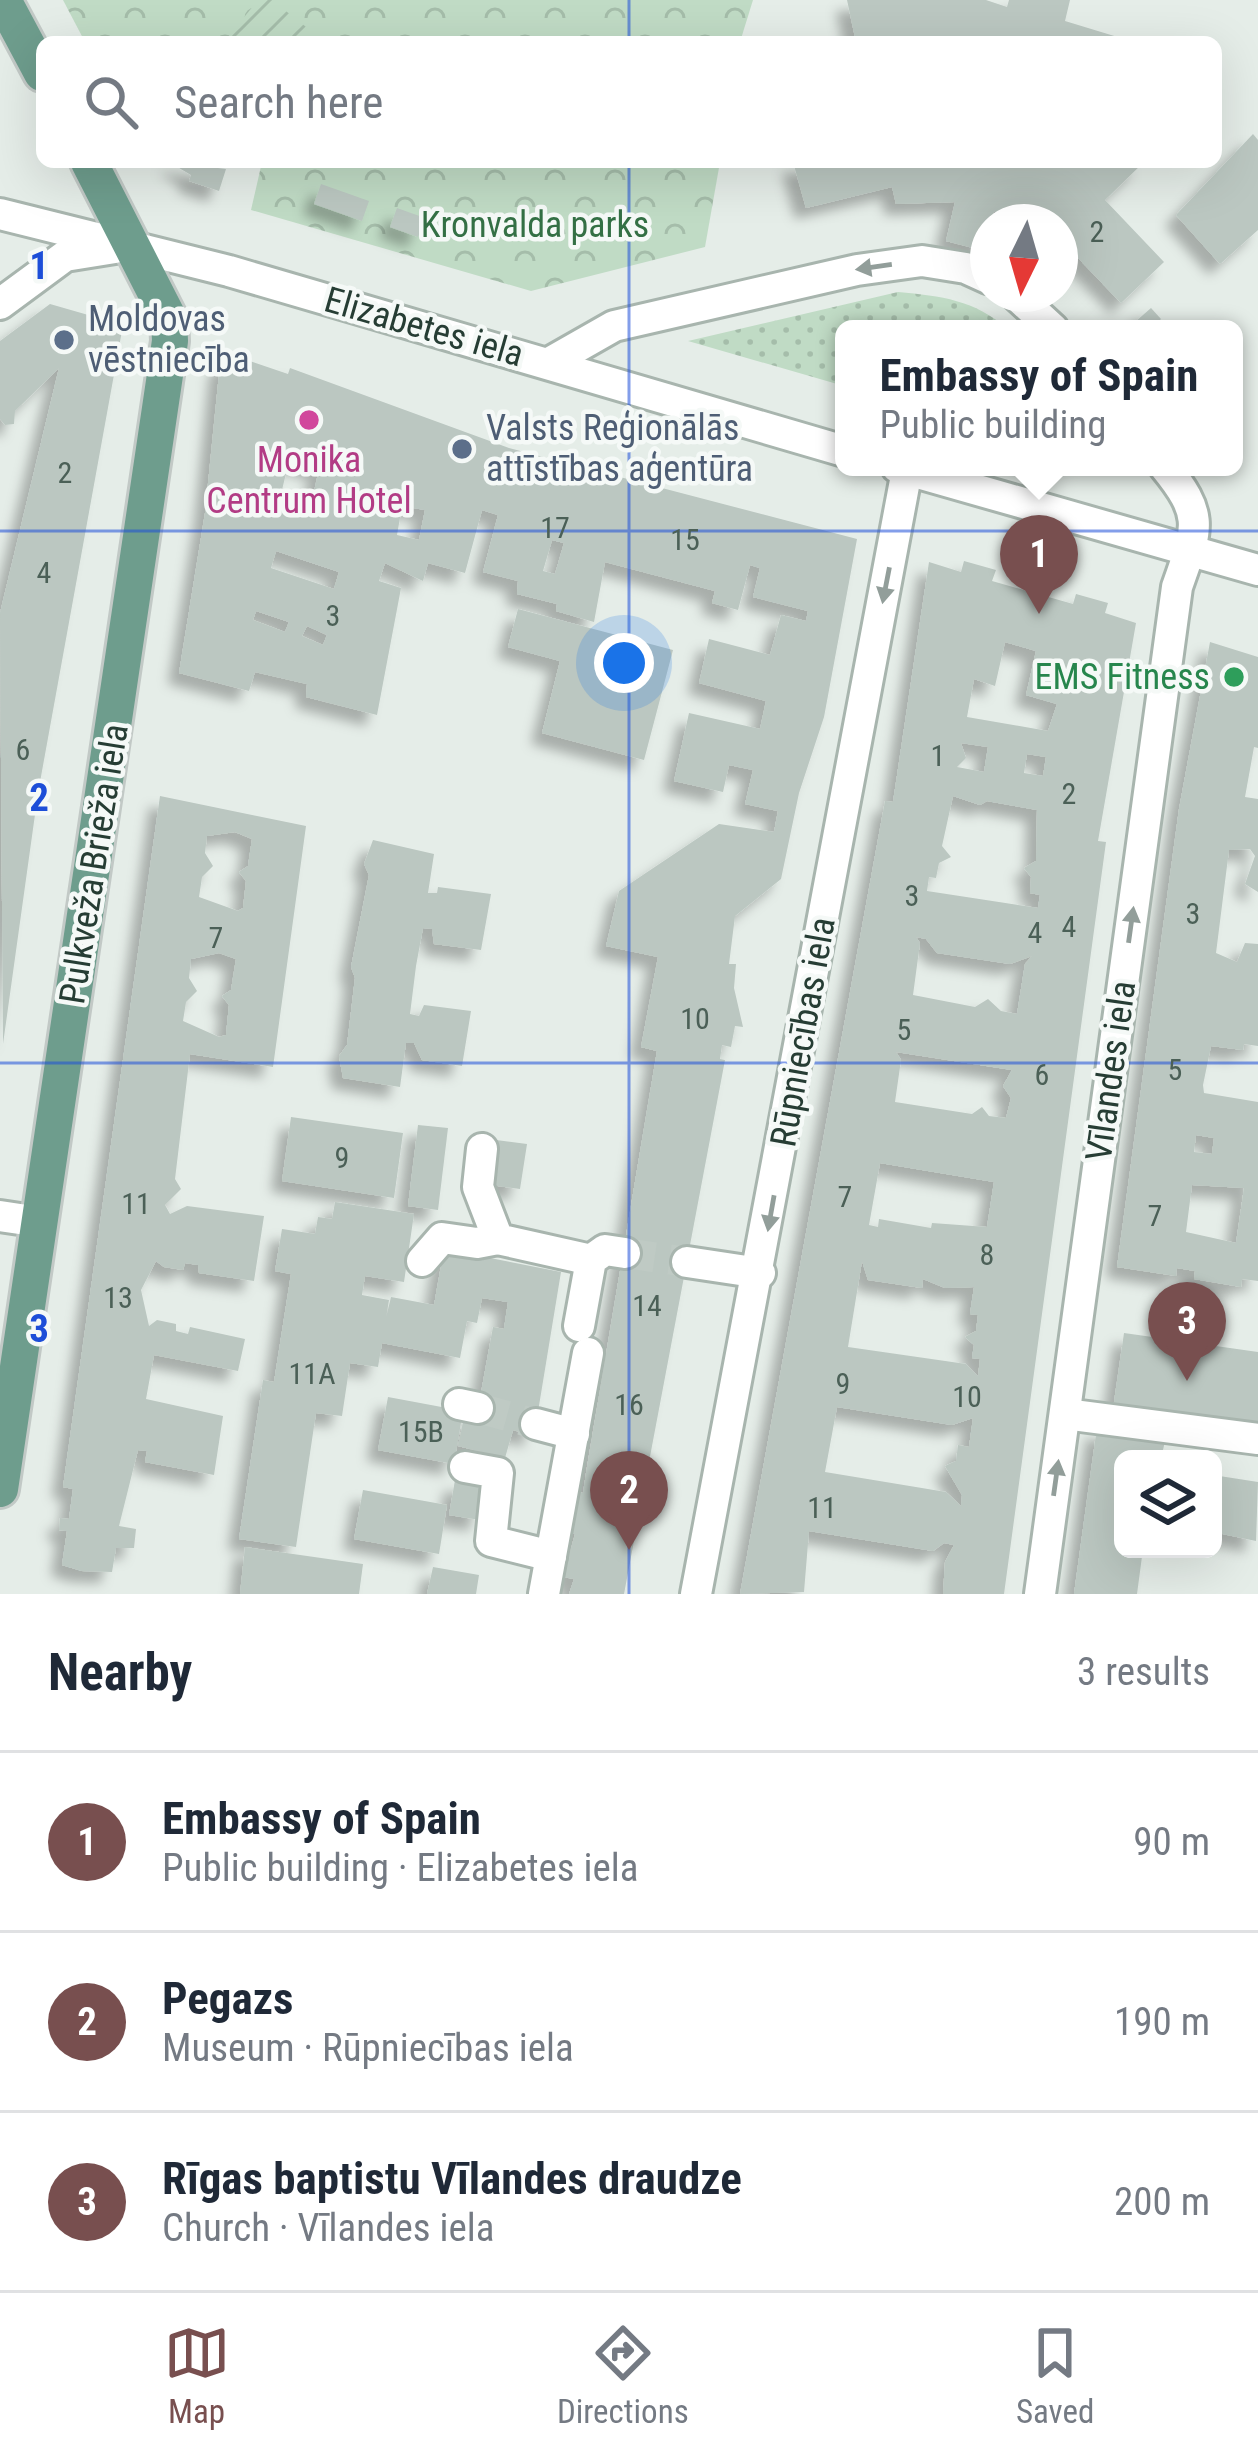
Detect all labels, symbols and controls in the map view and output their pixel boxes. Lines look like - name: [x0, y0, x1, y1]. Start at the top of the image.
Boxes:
- search box: [36, 36, 1222, 168]
- icon: search: [78, 69, 144, 135]
- text: Search here: [174, 76, 383, 129]
- park label: Kronvalda parks: [421, 204, 649, 246]
- north arrow: [970, 204, 1078, 312]
- house number: 2: [1090, 214, 1104, 249]
- text: 1: [29, 243, 49, 289]
- one-way arrow: [855, 258, 892, 277]
- street label: Elizabetes iela: [320, 279, 528, 375]
- place label: Moldovas vēstniecība: [88, 298, 250, 381]
- popup: [835, 320, 1243, 476]
- marker: Moldovas vēstniecība: [51, 327, 77, 353]
- text: Embassy of Spain: [880, 349, 1198, 402]
- text: Public building: [880, 402, 1106, 448]
- marker: Monika Centrum Hotel: [296, 407, 322, 433]
- place label: Valsts Reģionālās attīstības aģentūra: [486, 407, 753, 490]
- marker: Valsts Reģionālās attīstības aģentūra: [449, 436, 475, 462]
- place label: Monika Centrum Hotel: [206, 439, 412, 522]
- house number: 2: [58, 455, 72, 490]
- house number: 17: [540, 510, 570, 545]
- pin: 1: [1000, 515, 1078, 614]
- house number: 15: [670, 522, 700, 557]
- house number: 4: [37, 555, 51, 590]
- one-way arrow: [876, 567, 895, 604]
- house number: 3: [326, 598, 340, 633]
- your location: [594, 633, 654, 693]
- place label: EMS Fitness: [1035, 656, 1210, 698]
- marker: EMS Fitness: [1221, 664, 1247, 690]
- street label: Pulkveža Brieža iela: [51, 721, 137, 1007]
- house number: 6: [16, 732, 30, 767]
- house number: 1: [931, 738, 945, 773]
- text: 2: [29, 775, 49, 821]
- house number: 2: [1062, 776, 1076, 811]
- house number: 3: [905, 878, 919, 913]
- house number: 3: [1186, 896, 1200, 931]
- one-way arrow: [1122, 906, 1141, 943]
- house number: 4: [1062, 909, 1076, 944]
- street label: Rūpniecības iela: [762, 914, 844, 1150]
- house number: 4: [1028, 915, 1042, 950]
- house number: 7: [209, 920, 223, 955]
- street label: Vīlandes iela: [1078, 978, 1144, 1164]
- house number: 10: [680, 1001, 710, 1036]
- house number: 5: [897, 1012, 911, 1047]
- house number: 5: [1168, 1052, 1182, 1087]
- house number: 6: [1035, 1057, 1049, 1092]
- house number: 9: [335, 1140, 349, 1175]
- house number: 7: [838, 1179, 852, 1214]
- house number: 11: [121, 1186, 151, 1221]
- one-way arrow: [761, 1195, 780, 1233]
- house number: 7: [1148, 1198, 1162, 1233]
- house number: 8: [980, 1237, 994, 1272]
- house number: 13: [103, 1280, 133, 1315]
- pin: 3: [1148, 1282, 1226, 1381]
- house number: 14: [632, 1288, 662, 1323]
- text: 3: [29, 1306, 49, 1352]
- house number: 11A: [289, 1356, 335, 1391]
- house number: 9: [836, 1366, 850, 1401]
- house number: 10: [952, 1379, 982, 1414]
- house number: 16: [614, 1387, 644, 1422]
- house number: 15B: [398, 1414, 444, 1449]
- map controls: [1114, 1450, 1222, 1558]
- button: layers: [1114, 1450, 1222, 1558]
- pin: 2: [590, 1451, 668, 1550]
- one-way arrow: [1047, 1459, 1066, 1496]
- house number: 11: [807, 1490, 837, 1525]
- text: Nearby: [48, 1643, 192, 1702]
- text: 3 results: [1077, 1649, 1210, 1695]
- text: Embassy of Spain: [162, 1792, 481, 1845]
- text: 1: [77, 1819, 97, 1865]
- text: 90 m: [1133, 1819, 1210, 1865]
- text: Public building · Elizabetes iela: [162, 1845, 638, 1891]
- text: Pegazs: [162, 1972, 293, 2025]
- text: 2: [77, 1999, 97, 2045]
- text: 190 m: [1114, 1999, 1210, 2045]
- text: Museum · Rūpniecības iela: [162, 2025, 574, 2071]
- text: Rīgas baptistu Vīlandes draudze: [162, 2152, 742, 2205]
- text: 3: [77, 2179, 97, 2225]
- text: 200 m: [1114, 2179, 1210, 2225]
- text: Church · Vīlandes iela: [162, 2205, 494, 2251]
- tab: Map: [164, 2320, 230, 2431]
- tab: Directions: [557, 2320, 689, 2431]
- tab: Saved: [1016, 2320, 1094, 2431]

